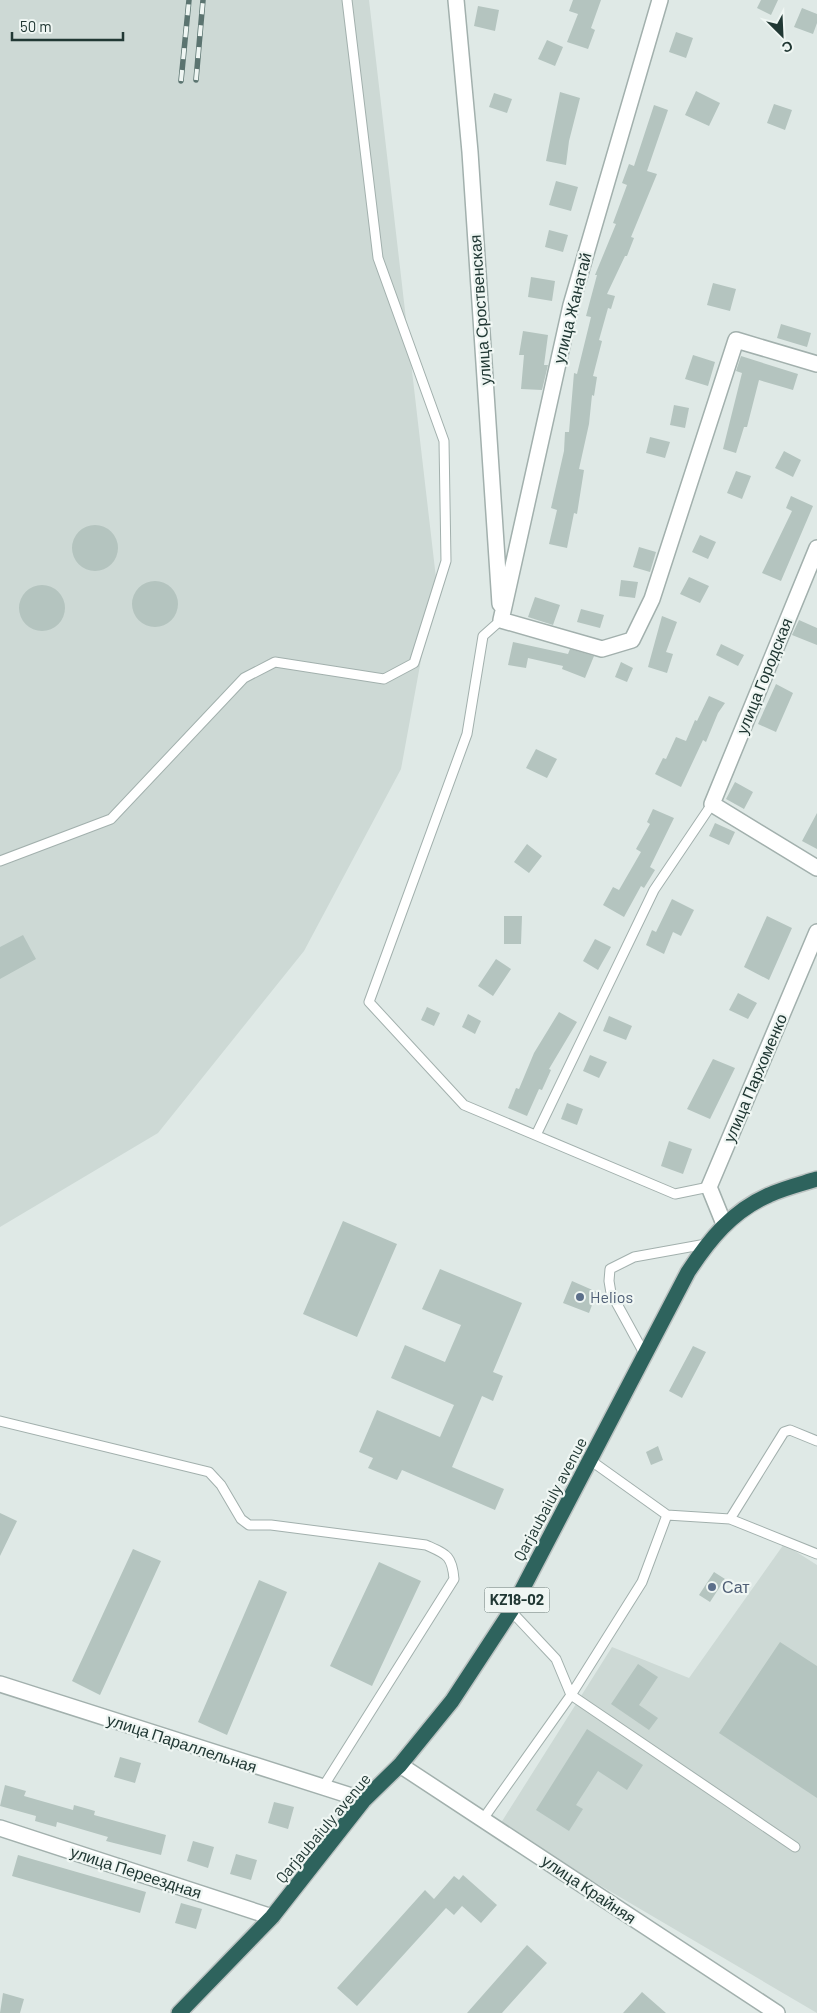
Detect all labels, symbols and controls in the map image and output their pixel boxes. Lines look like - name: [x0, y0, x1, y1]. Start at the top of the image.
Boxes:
- scale bar: [12, 10, 124, 42]
- north arrow: [757, 10, 807, 60]
- text: 50 m: [20, 17, 52, 35]
- text: С: [779, 38, 796, 57]
- street label: улица Сроственская: [465, 234, 494, 386]
- street label: улица Жанатай: [549, 251, 594, 365]
- street label: улица Городская: [732, 615, 795, 737]
- street label: улица Пархоменко: [719, 1011, 790, 1145]
- place label: Helios: [590, 1287, 633, 1306]
- marker: Helios: [574, 1291, 586, 1303]
- street label: Qarjaubaiuly avenue: [509, 1434, 590, 1564]
- place label: Сат: [722, 1577, 750, 1596]
- marker: Сат: [706, 1581, 718, 1593]
- road number: KZ18-02: [484, 1588, 550, 1612]
- street label: улица Параллельная: [105, 1709, 260, 1776]
- street label: Qarjaubaiuly avenue: [271, 1769, 374, 1886]
- street label: улица Переездная: [68, 1841, 204, 1902]
- street label: улица Крайняя: [539, 1850, 640, 1927]

